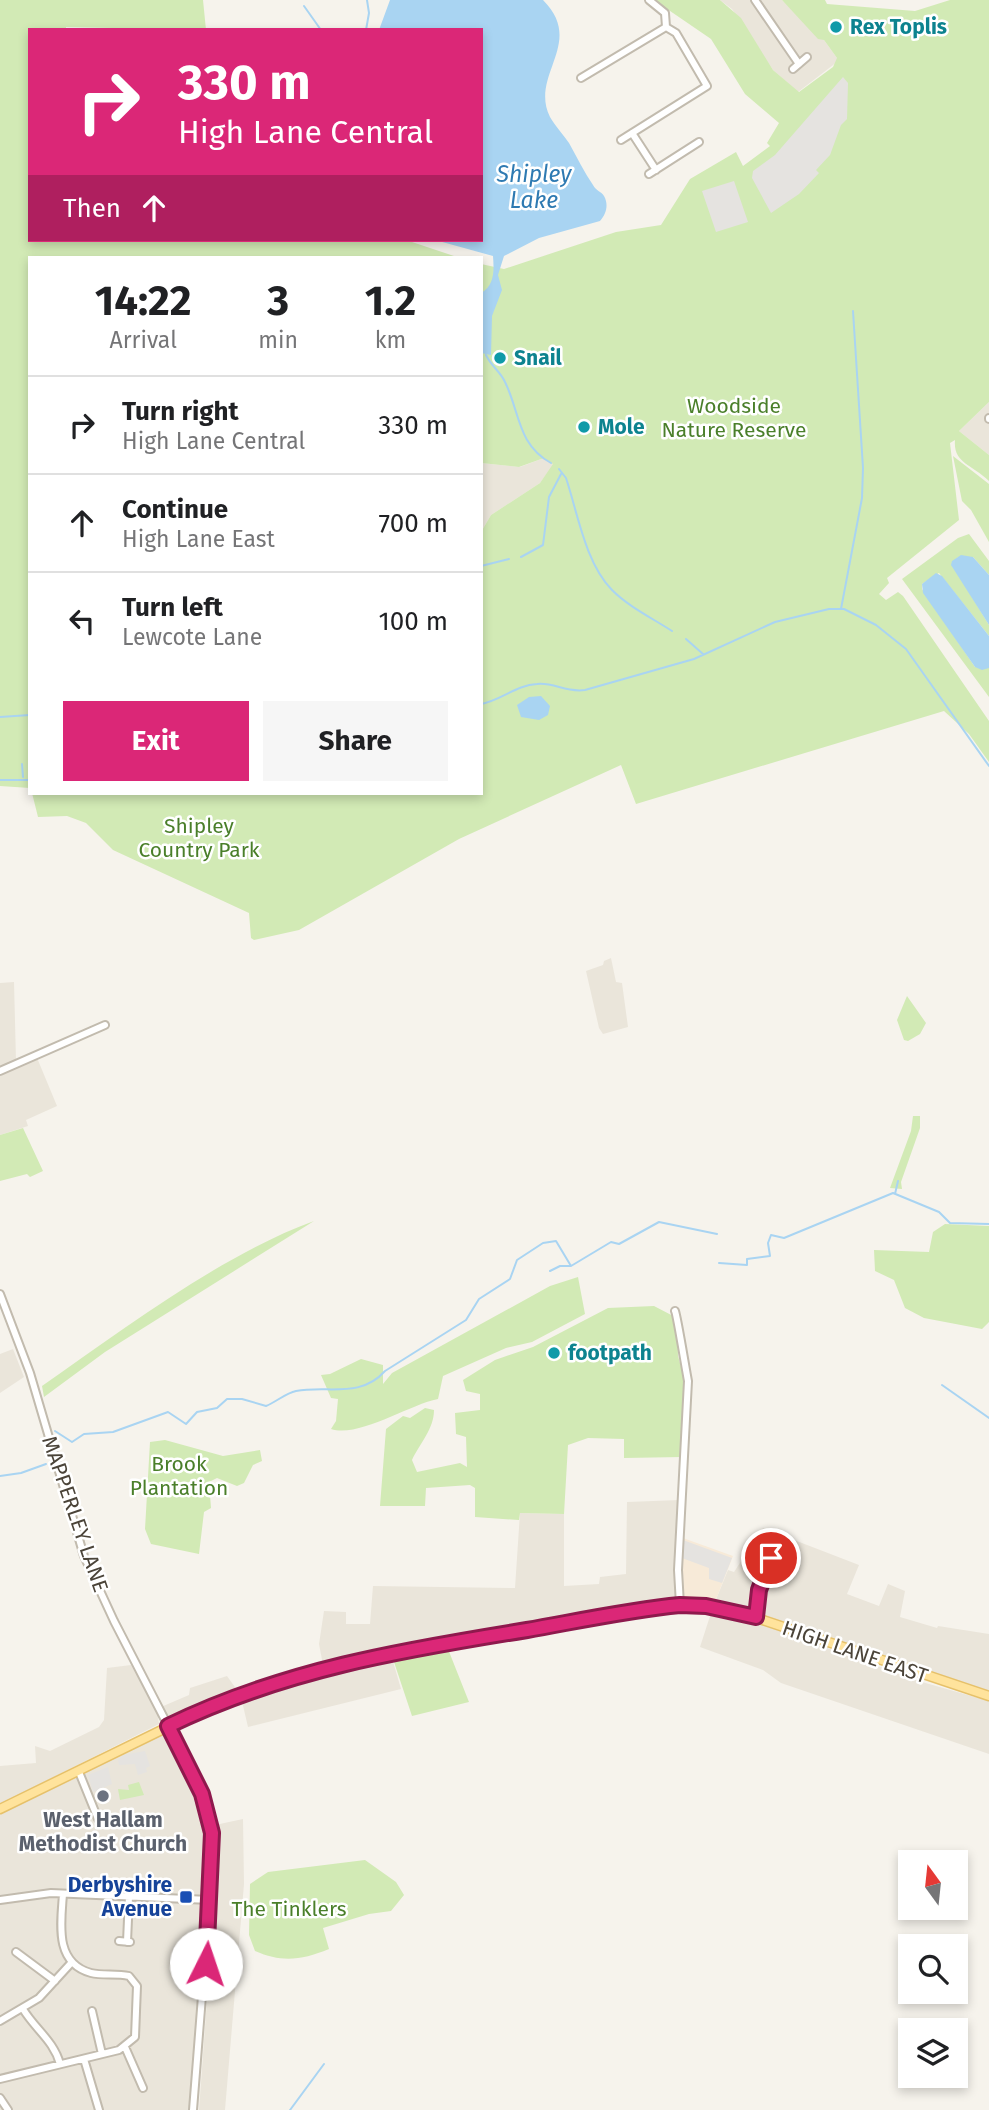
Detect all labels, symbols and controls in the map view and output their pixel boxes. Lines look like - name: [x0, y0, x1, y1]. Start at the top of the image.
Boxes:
- place label: Rex Toplis: [850, 14, 947, 40]
- marker: Rex Toplis: [828, 19, 844, 35]
- text: 330 m: [178, 53, 311, 112]
- icon: right: [63, 56, 154, 147]
- text: High Lane Central: [178, 113, 433, 151]
- water label: Shipley Lake: [496, 160, 572, 214]
- icon: ahead: [135, 189, 173, 227]
- text: Then: [63, 193, 121, 224]
- text: 14:22: [95, 276, 192, 326]
- text: 3: [267, 276, 289, 326]
- text: 1.2: [365, 276, 416, 326]
- text: Arrival: [109, 326, 177, 354]
- text: min: [258, 326, 298, 354]
- text: km: [375, 326, 406, 354]
- place label: Snail: [514, 345, 563, 371]
- marker: Snail: [492, 350, 508, 366]
- park label: Woodside Nature Reserve: [662, 393, 806, 443]
- text: Turn right: [122, 396, 239, 427]
- icon: right: [63, 406, 101, 444]
- text: 330 m: [378, 410, 448, 441]
- place label: Mole: [598, 414, 645, 440]
- marker: Mole: [576, 419, 592, 435]
- text: High Lane Central: [122, 427, 305, 455]
- text: Continue: [122, 494, 228, 525]
- icon: ahead: [63, 504, 101, 542]
- text: 700 m: [379, 508, 448, 539]
- text: High Lane East: [122, 525, 275, 553]
- text: Turn left: [122, 592, 223, 623]
- icon: left: [63, 602, 101, 640]
- text: 100 m: [379, 606, 448, 637]
- text: Lewcote Lane: [122, 623, 262, 651]
- button: Exit: [63, 701, 249, 781]
- button: Share: [263, 701, 448, 781]
- park label: Shipley Country Park: [138, 813, 260, 863]
- place label: footpath: [568, 1340, 652, 1366]
- marker: footpath: [546, 1345, 562, 1361]
- street label: MAPPERLEY LANE: [36, 1432, 114, 1596]
- park label: Brook Plantation: [130, 1451, 228, 1501]
- pin: [741, 1528, 801, 1588]
- icon: arrive: [752, 1539, 790, 1577]
- street label: HIGH LANE EAST: [779, 1615, 931, 1689]
- marker: West Hallam Methodist Church: [95, 1788, 111, 1804]
- place label: West Hallam Methodist Church: [19, 1807, 187, 1857]
- north arrow: [898, 1850, 968, 1920]
- map controls: [898, 1850, 968, 2088]
- place label: Derbyshire Avenue: [68, 1872, 172, 1922]
- marker: Derbyshire Avenue: [178, 1889, 194, 1905]
- park label: The Tinklers: [231, 1896, 347, 1922]
- position arrow: [169, 1927, 243, 2001]
- button: search: [898, 1934, 968, 2004]
- button: layers: [898, 2018, 968, 2088]

